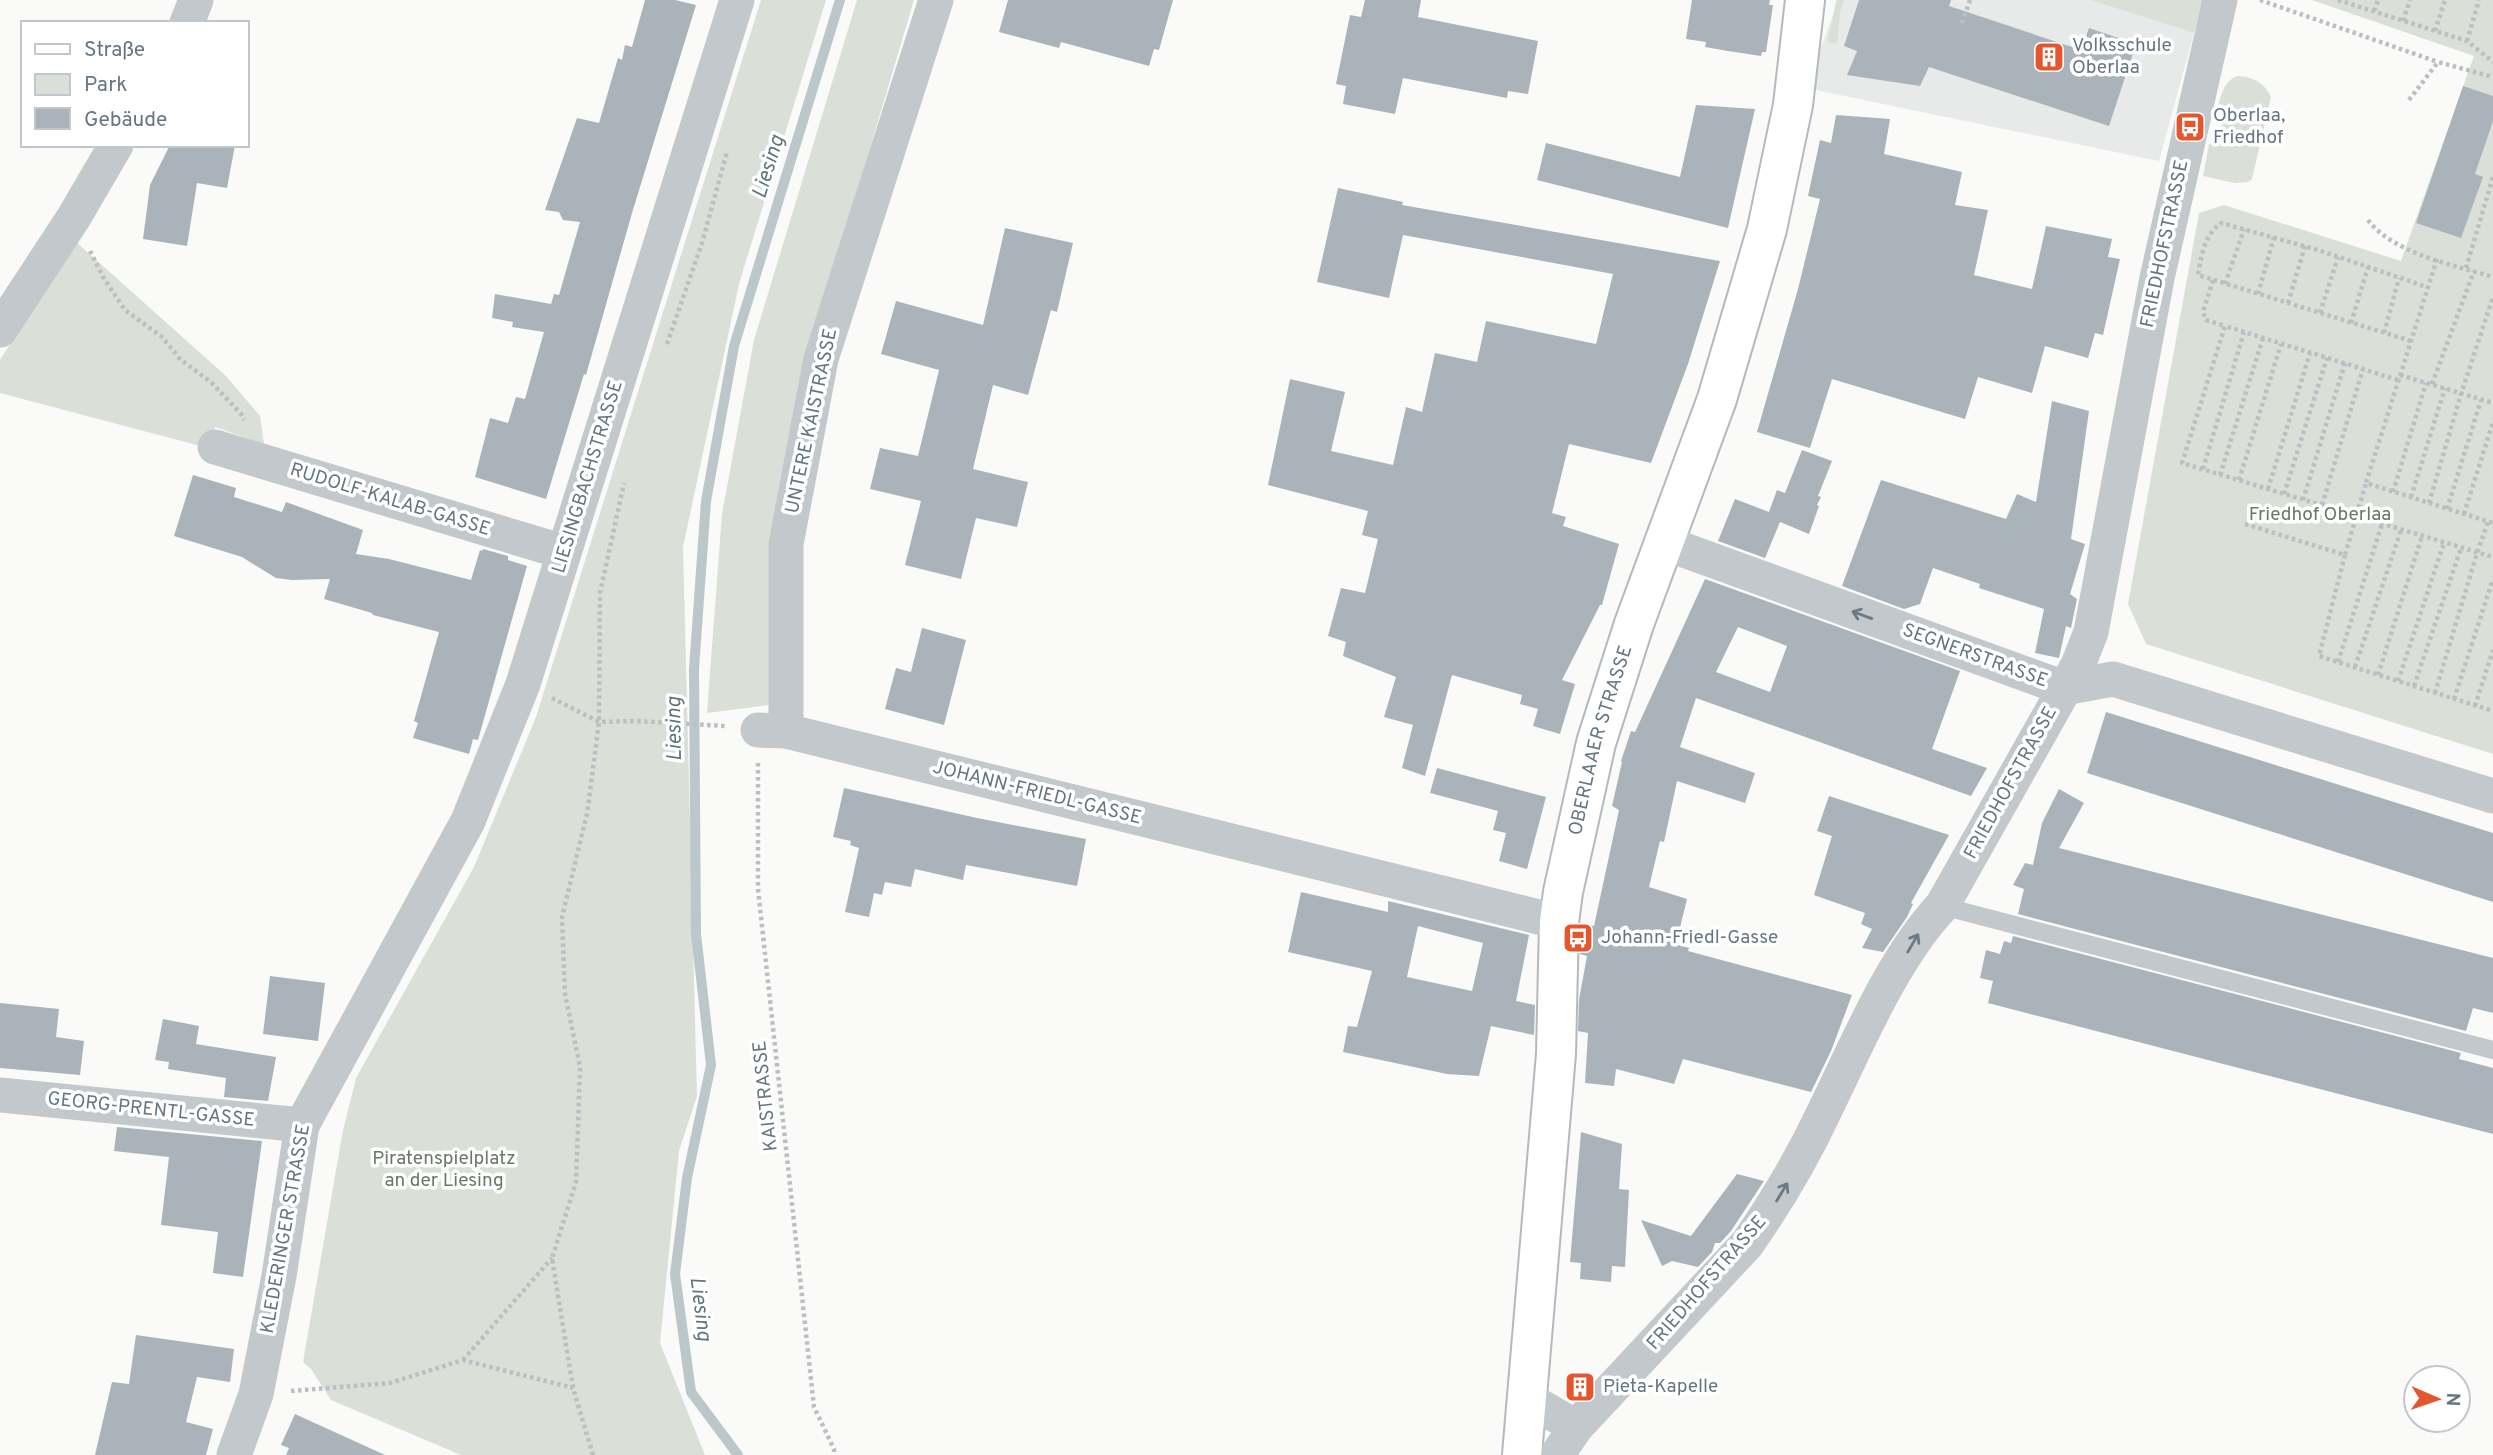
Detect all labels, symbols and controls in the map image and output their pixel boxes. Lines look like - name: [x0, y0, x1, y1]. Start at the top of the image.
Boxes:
- legend: [21, 21, 248, 147]
- place label: Volksschule Oberlaa: [2072, 34, 2172, 80]
- text: Straße: [84, 37, 145, 64]
- building icon: Volksschule Oberlaa: [2032, 40, 2066, 74]
- text: Park: [84, 72, 127, 99]
- place label: Oberlaa, Friedhof: [2213, 104, 2285, 150]
- text: Gebäude: [84, 107, 167, 134]
- bus stop icon: Oberlaa, Friedhof: [2173, 110, 2207, 144]
- water label: Liesing: [747, 132, 792, 202]
- street label: FRIEDHOFSTRASSE: [2135, 158, 2195, 330]
- street label: UNTERE KAISTRASSE: [781, 326, 843, 516]
- street label: LIESINGBACHSTRASSE: [547, 378, 629, 576]
- street label: RUDOLF-KALAB-GASSE: [287, 458, 493, 542]
- park label: Friedhof Oberlaa: [2249, 503, 2391, 527]
- one-way arrow: [1852, 608, 1874, 620]
- street label: SEGNERSTRASSE: [1899, 619, 2051, 693]
- street label: OBERLAAER STRASSE: [1564, 643, 1638, 838]
- water label: Liesing: [661, 696, 689, 762]
- street label: FRIEDHOFSTRASSE: [1959, 702, 2063, 864]
- street label: JOHANN-FRIEDL-GASSE: [930, 755, 1144, 831]
- bus stop icon: Johann-Friedl-Gasse: [1561, 921, 1595, 955]
- place label: Johann-Friedl-Gasse: [1601, 926, 1778, 950]
- one-way arrow: [1906, 933, 1920, 953]
- street label: KAISTRASSE: [748, 1039, 784, 1153]
- street label: GEORG-PRENTL-GASSE: [46, 1087, 256, 1133]
- street label: KLEDERINGER STRASSE: [256, 1122, 316, 1336]
- park label: Piratenspielplatz an der Liesing: [372, 1147, 516, 1193]
- one-way arrow: [1775, 1182, 1789, 1202]
- street label: FRIEDHOFSTRASSE: [1642, 1211, 1772, 1355]
- water label: Liesing: [683, 1275, 717, 1343]
- north arrow: [2402, 1364, 2472, 1434]
- building icon: Pieta-Kapelle: [1563, 1370, 1597, 1404]
- place label: Pieta-Kapelle: [1603, 1375, 1718, 1399]
- text: N: [2440, 1392, 2464, 1407]

